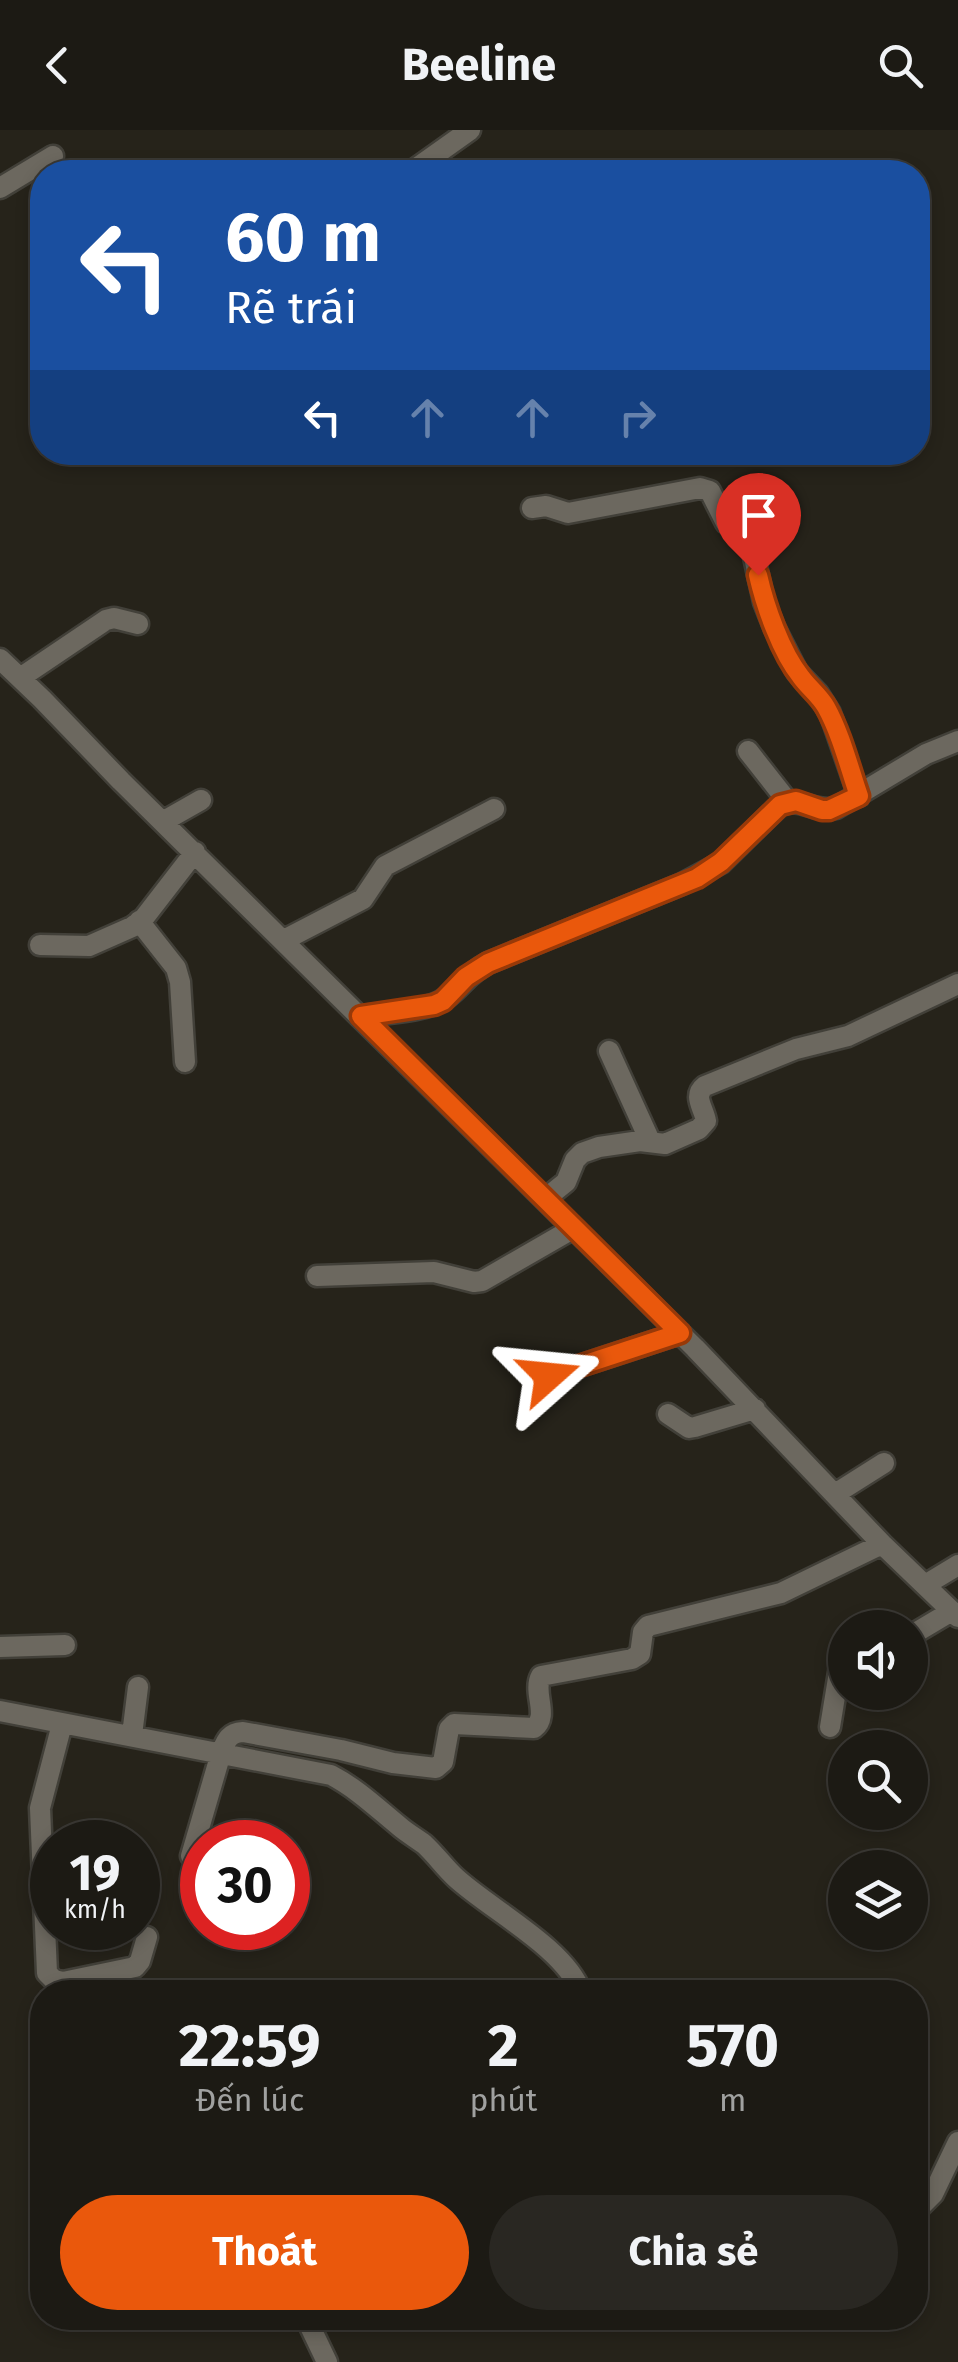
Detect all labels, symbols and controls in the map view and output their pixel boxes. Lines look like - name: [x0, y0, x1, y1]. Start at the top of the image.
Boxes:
- icon: back: [30, 38, 85, 93]
- text: Beeline: [402, 38, 556, 92]
- icon: search: [873, 38, 928, 93]
- text: 60 m: [225, 196, 381, 280]
- icon: left: [60, 200, 190, 330]
- text: Rẽ trái: [225, 281, 357, 335]
- icon: left: [295, 390, 350, 445]
- icon: ahead: [400, 390, 455, 445]
- icon: ahead: [505, 390, 560, 445]
- icon: right: [610, 390, 665, 445]
- pin: [716, 473, 801, 576]
- icon: arrive: [731, 488, 786, 543]
- position arrow: [497, 1324, 601, 1428]
- map controls: [828, 1610, 928, 1950]
- button: sound: [828, 1610, 928, 1710]
- button: search: [828, 1730, 928, 1830]
- speed limit sign: 30: [180, 1820, 310, 1950]
- text: 19: [69, 1843, 121, 1903]
- button: layers: [828, 1850, 928, 1950]
- text: km/h: [64, 1895, 126, 1925]
- text: 22:59: [179, 2010, 321, 2082]
- text: 2: [488, 2010, 519, 2082]
- text: 570: [686, 2010, 779, 2082]
- text: Đến lúc: [195, 2081, 304, 2119]
- text: phút: [469, 2081, 537, 2119]
- text: m: [719, 2081, 746, 2119]
- button: Thoát: [60, 2195, 469, 2310]
- button: Chia sẻ: [489, 2195, 898, 2310]

